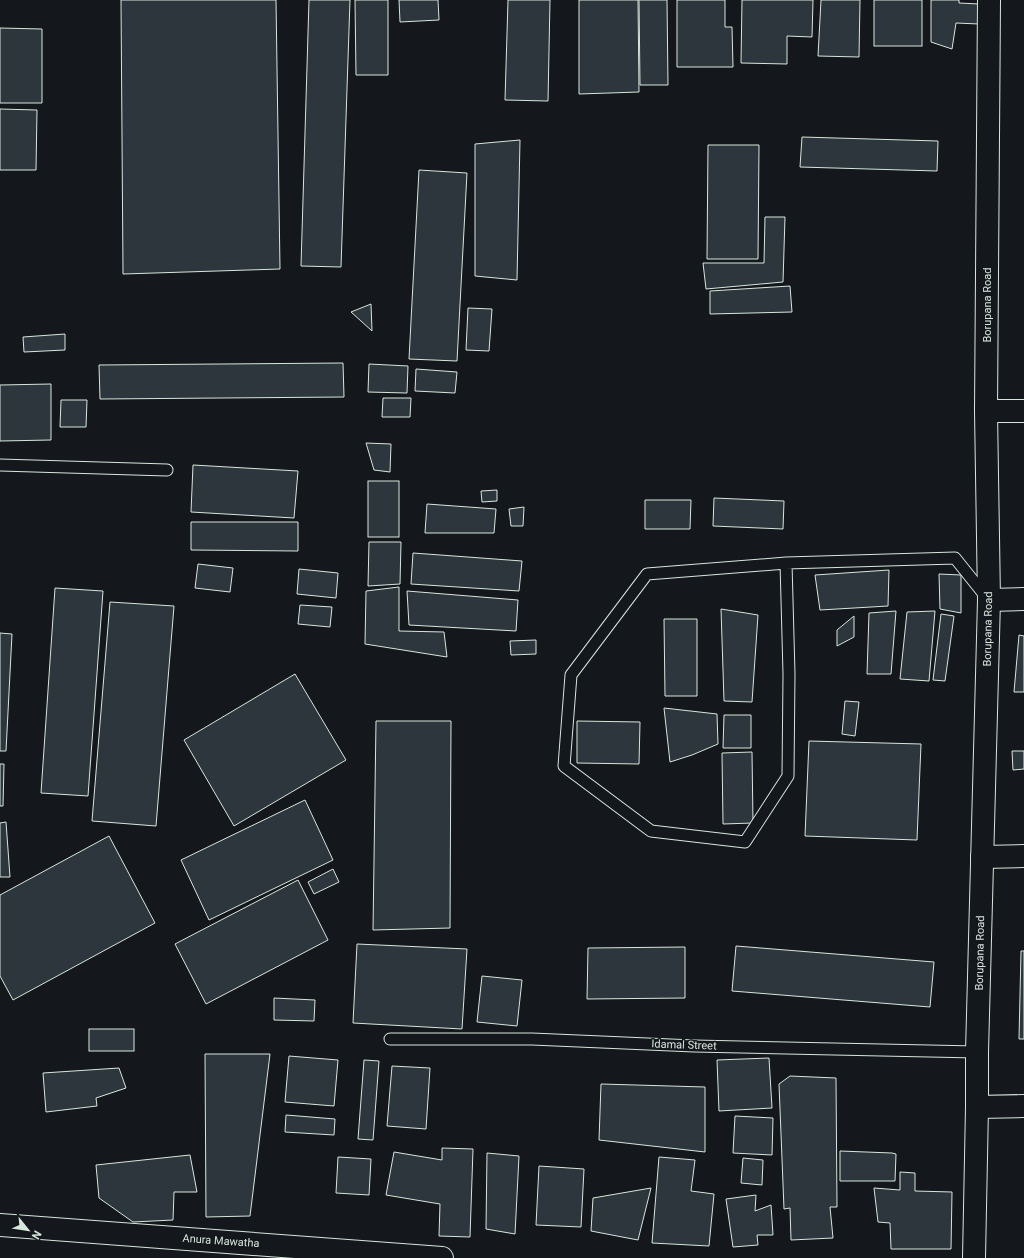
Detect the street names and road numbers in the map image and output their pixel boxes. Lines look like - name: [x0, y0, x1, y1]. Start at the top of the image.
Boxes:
- street label: Borupana Road: [981, 267, 994, 343]
- street label: Borupana Road: [981, 591, 995, 667]
- street label: Borupana Road: [973, 915, 987, 991]
- street label: Idamal Street: [651, 1037, 717, 1053]
- street label: Anura Mawatha: [182, 1232, 260, 1250]

